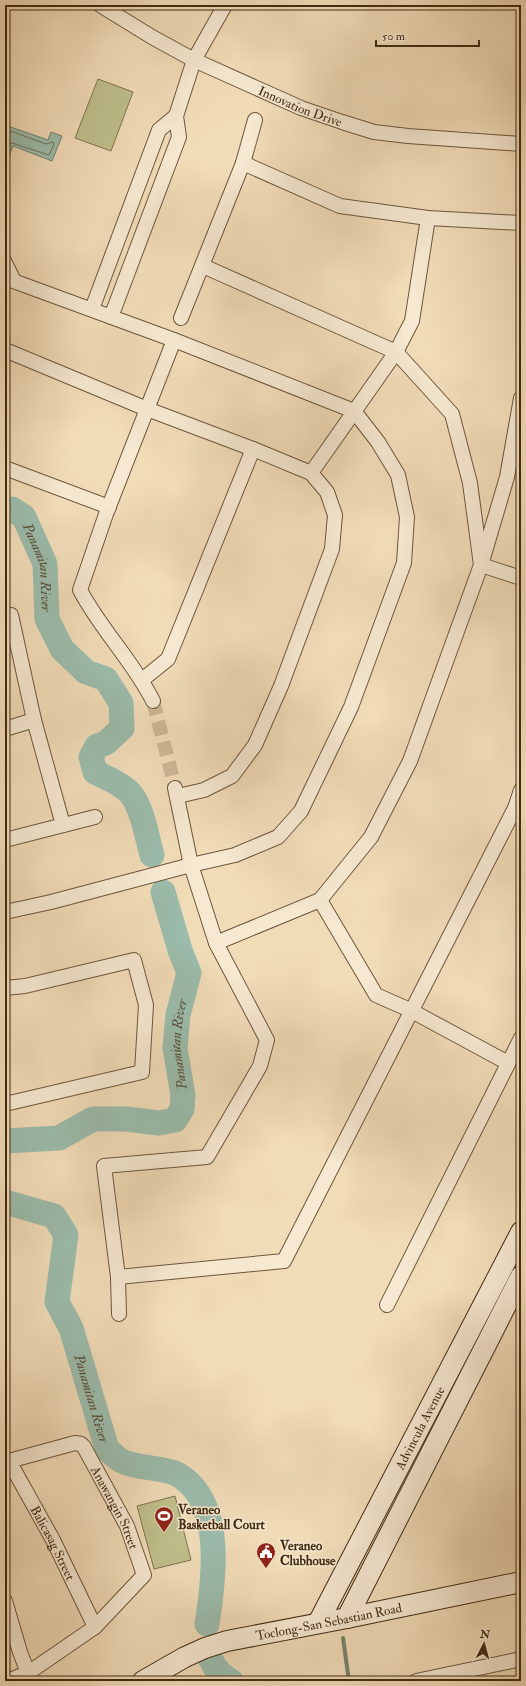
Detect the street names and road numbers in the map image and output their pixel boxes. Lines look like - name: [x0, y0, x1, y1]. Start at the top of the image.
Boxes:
- street label: Innovation Drive: [256, 83, 345, 131]
- street label: Advincula Avenue: [392, 1383, 449, 1473]
- street label: Anawangin Street: [86, 1463, 141, 1551]
- street label: Balicasag Street: [27, 1503, 78, 1583]
- street label: Toclong-San Sebastian Road: [255, 1600, 404, 1644]

